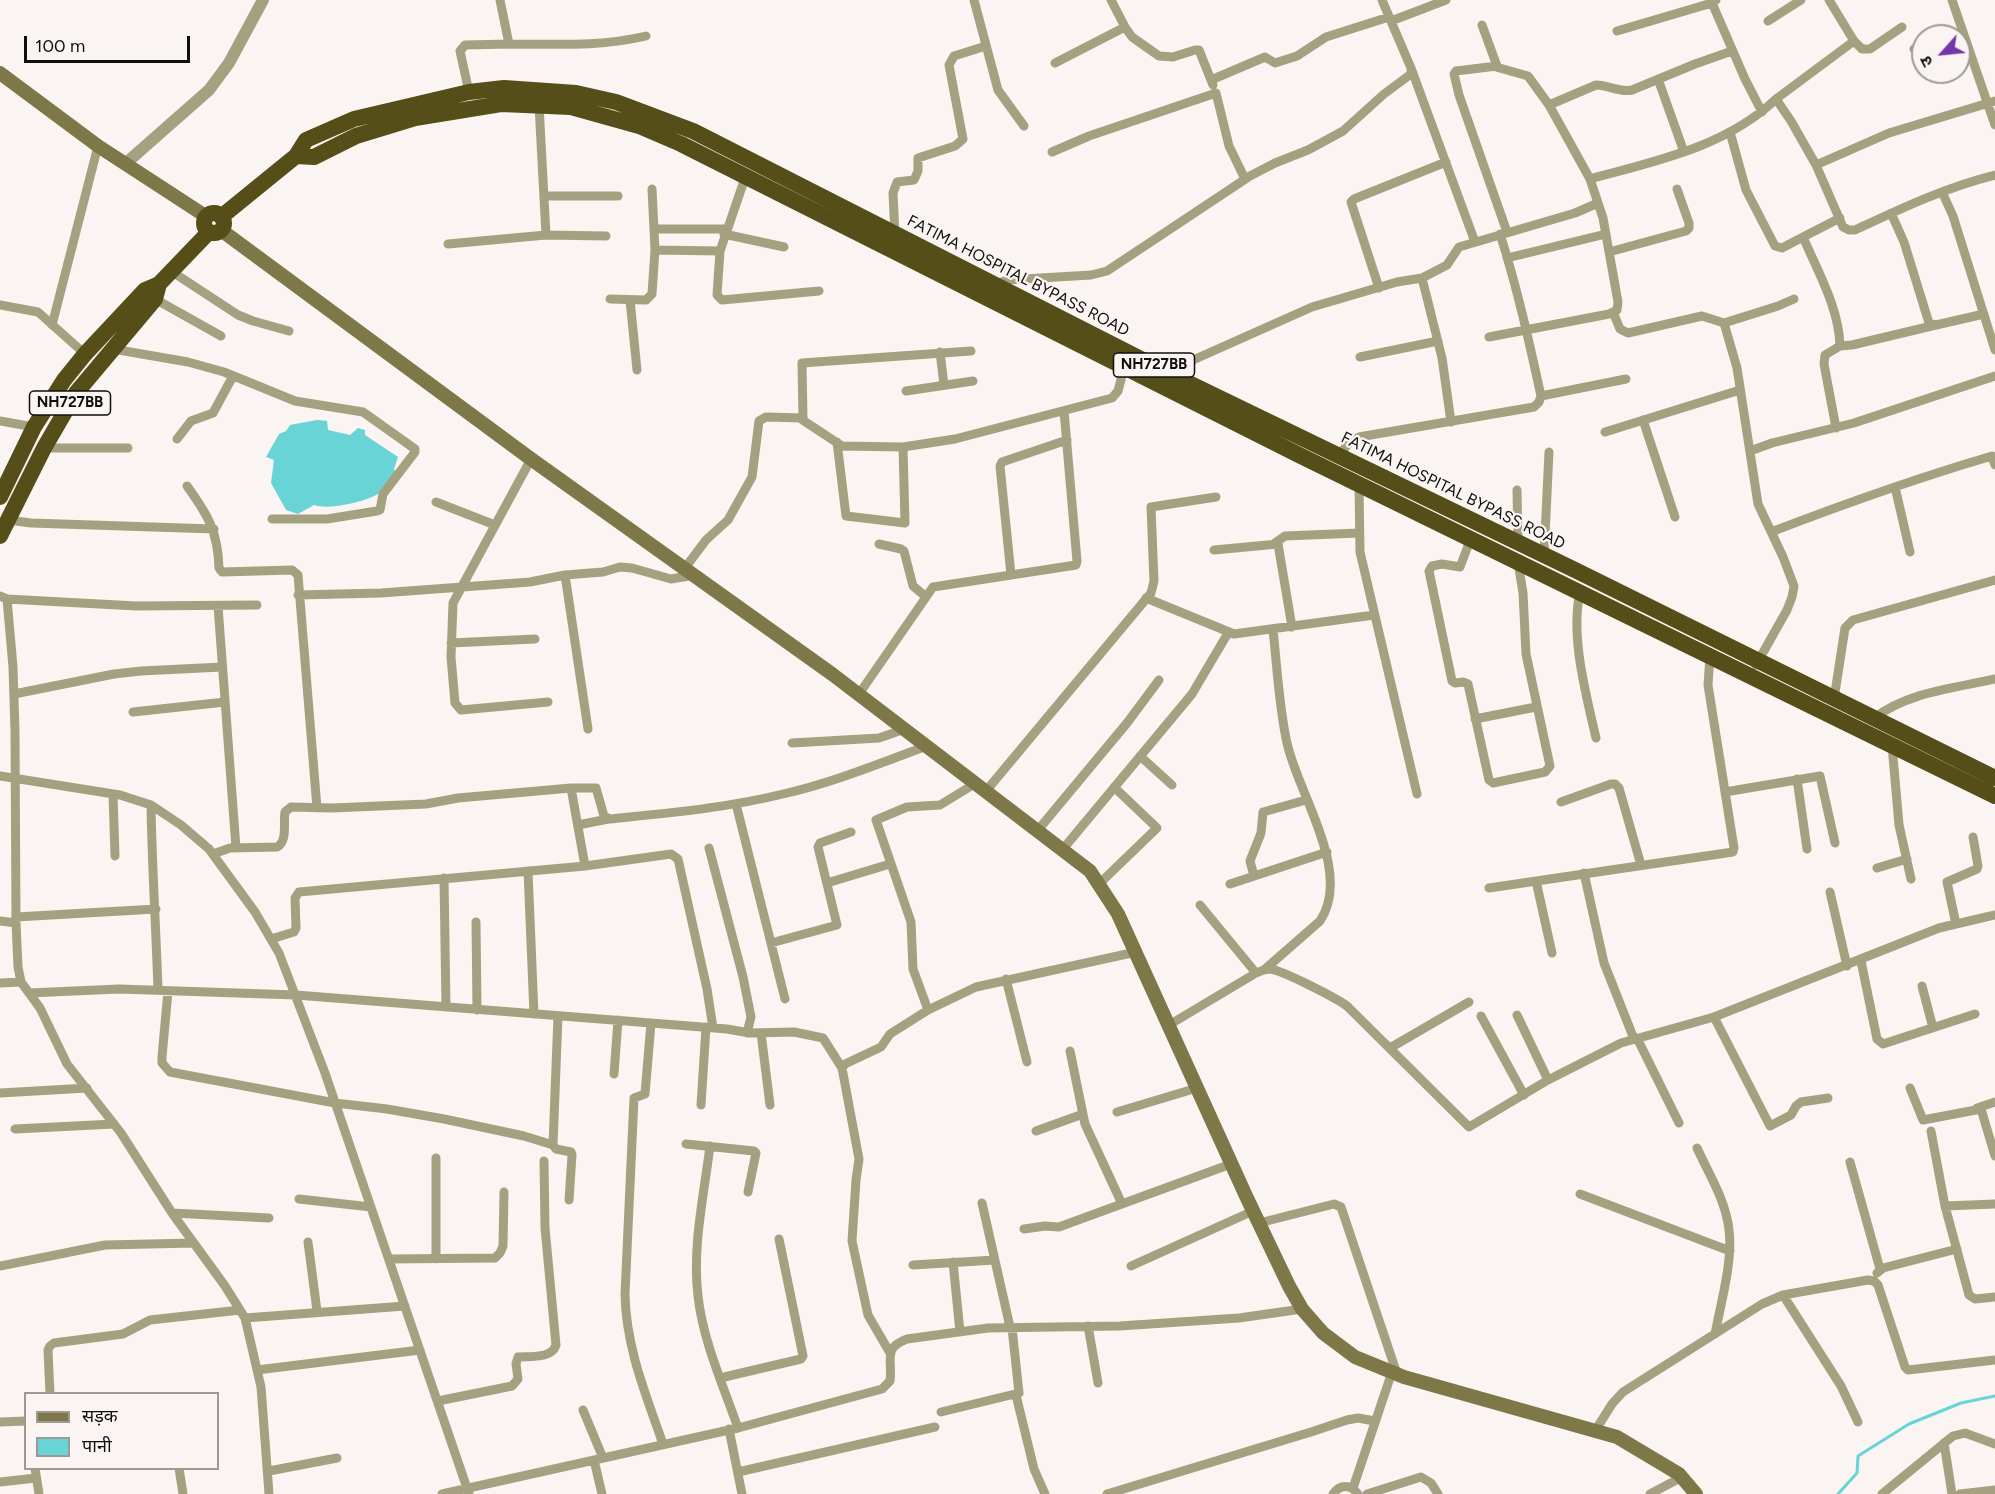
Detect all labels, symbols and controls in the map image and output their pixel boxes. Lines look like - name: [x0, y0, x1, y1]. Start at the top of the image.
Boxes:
- scale bar: [27, 24, 194, 62]
- north arrow: [1911, 24, 1971, 84]
- text: 100 m: [35, 35, 85, 57]
- text: उ: [1916, 53, 1937, 70]
- street label: FATIMA HOSPITAL BYPASS ROAD: [904, 211, 1132, 341]
- road number: NH727BB: [1114, 353, 1194, 377]
- road number: NH727BB: [29, 391, 110, 415]
- street label: FATIMA HOSPITAL BYPASS ROAD: [1338, 428, 1568, 554]
- legend: [24, 1392, 219, 1470]
- text: सड़क: [82, 1405, 118, 1427]
- text: पानी: [82, 1435, 112, 1457]

